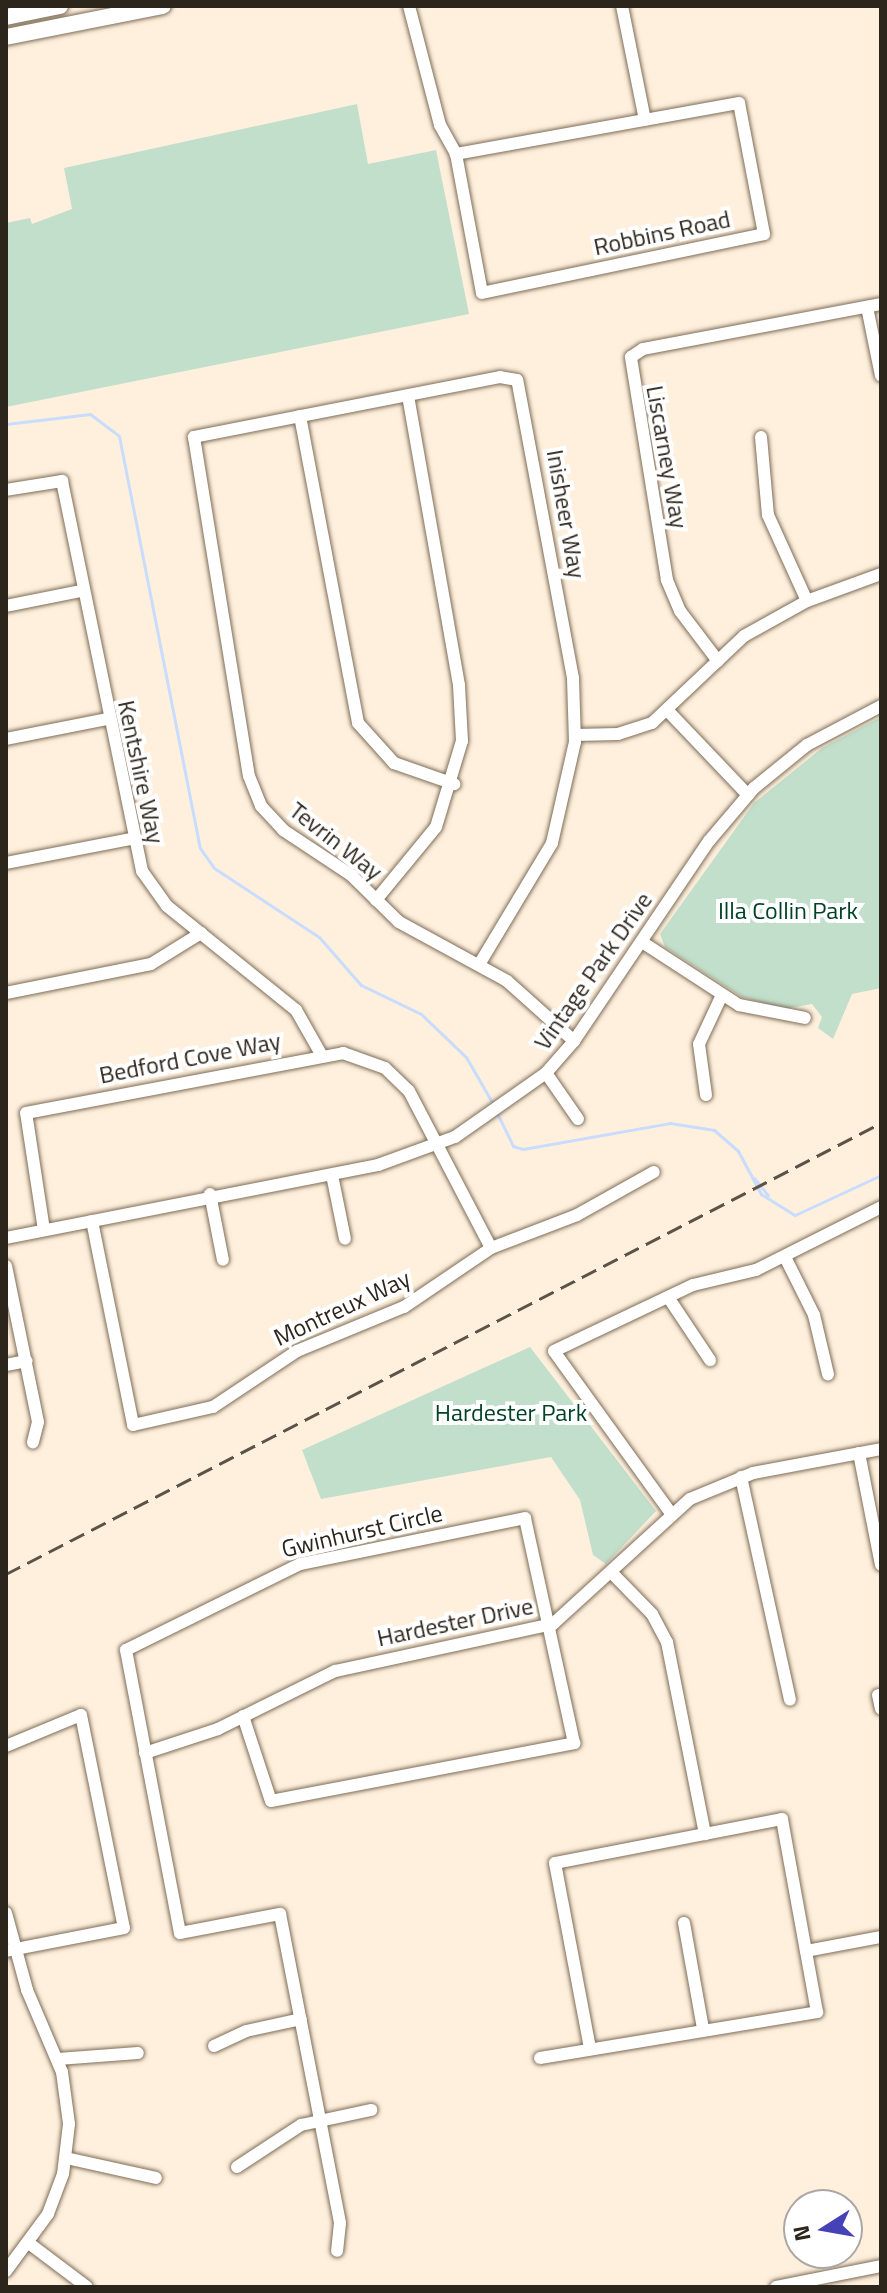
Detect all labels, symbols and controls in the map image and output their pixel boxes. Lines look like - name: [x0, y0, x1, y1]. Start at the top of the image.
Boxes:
- street label: Robbins Road: [591, 204, 733, 262]
- street label: Liscarney Way: [640, 383, 694, 531]
- street label: Inisheer Way: [541, 447, 591, 581]
- street label: Kentshire Way: [112, 698, 170, 846]
- street label: Tevrin Way: [284, 796, 388, 886]
- street label: Vintage Park Drive: [528, 887, 658, 1055]
- park label: Illa Collin Park: [718, 897, 858, 925]
- street label: Bedford Cove Way: [97, 1026, 283, 1090]
- street label: Montreux Way: [269, 1264, 415, 1352]
- park label: Hardester Park: [435, 1399, 587, 1427]
- street label: Gwinhurst Circle: [279, 1498, 445, 1564]
- street label: Hardester Drive: [374, 1591, 536, 1653]
- north arrow: [783, 2189, 863, 2269]
- text: N: [783, 2222, 820, 2244]

